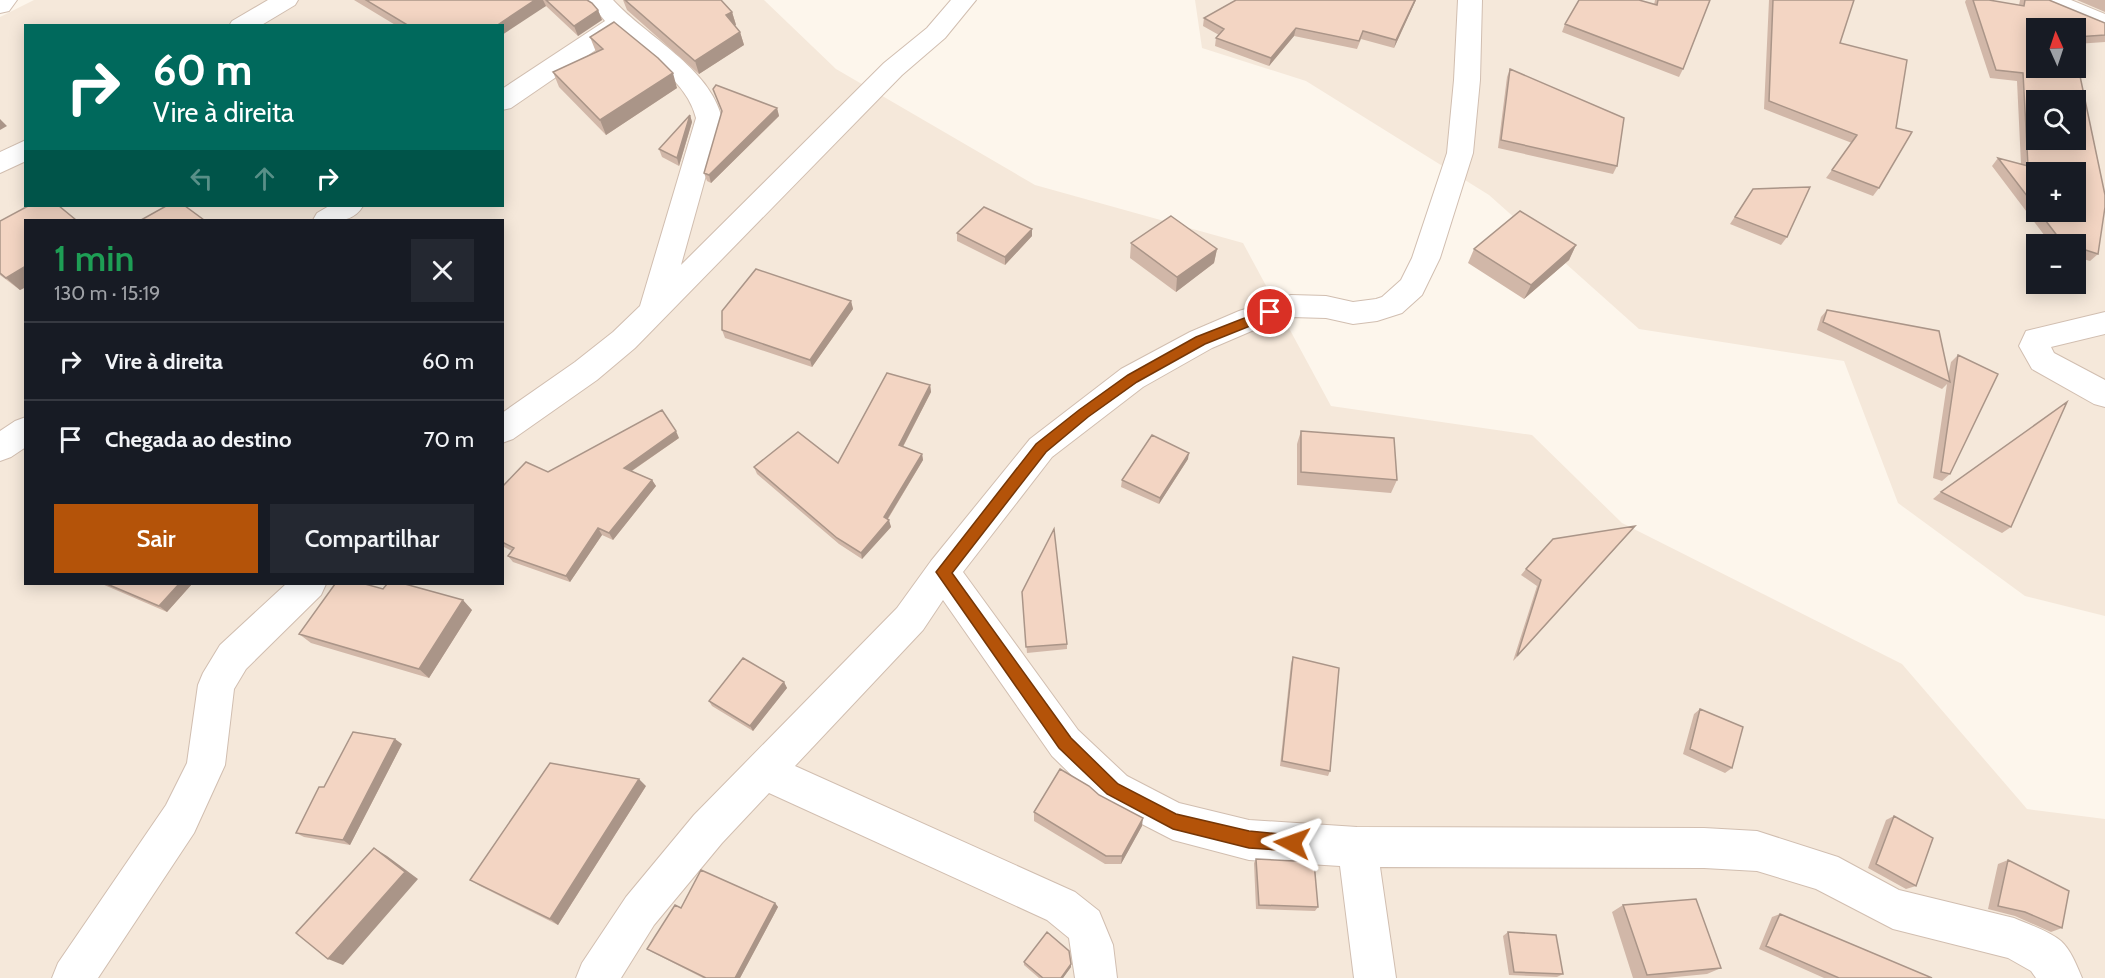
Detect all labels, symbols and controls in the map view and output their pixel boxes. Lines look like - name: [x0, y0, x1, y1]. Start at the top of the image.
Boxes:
- north arrow: [2026, 18, 2086, 78]
- map controls: [2026, 18, 2086, 294]
- text: 60 m: [153, 44, 252, 96]
- icon: right: [54, 48, 132, 126]
- button: search: [2026, 90, 2086, 150]
- text: Vire à direita: [153, 96, 294, 129]
- icon: left: [185, 162, 218, 195]
- icon: ahead: [248, 162, 281, 195]
- icon: right: [311, 162, 344, 195]
- button: +: [2026, 162, 2086, 222]
- button: −: [2026, 234, 2086, 294]
- text: 1 min: [54, 236, 134, 280]
- button: close: [411, 239, 474, 302]
- text: 130 m · 15:19: [54, 281, 160, 305]
- pin: [1244, 286, 1295, 337]
- icon: arrive: [1253, 295, 1286, 328]
- icon: right: [54, 345, 87, 378]
- text: Vire à direita: [105, 348, 223, 375]
- text: 60 m: [422, 348, 474, 375]
- icon: arrive: [54, 423, 87, 456]
- text: Chegada ao destino: [105, 426, 291, 453]
- text: 70 m: [424, 426, 474, 453]
- button: Sair: [54, 504, 258, 573]
- button: Compartilhar: [270, 504, 474, 573]
- position arrow: [1260, 811, 1324, 875]

